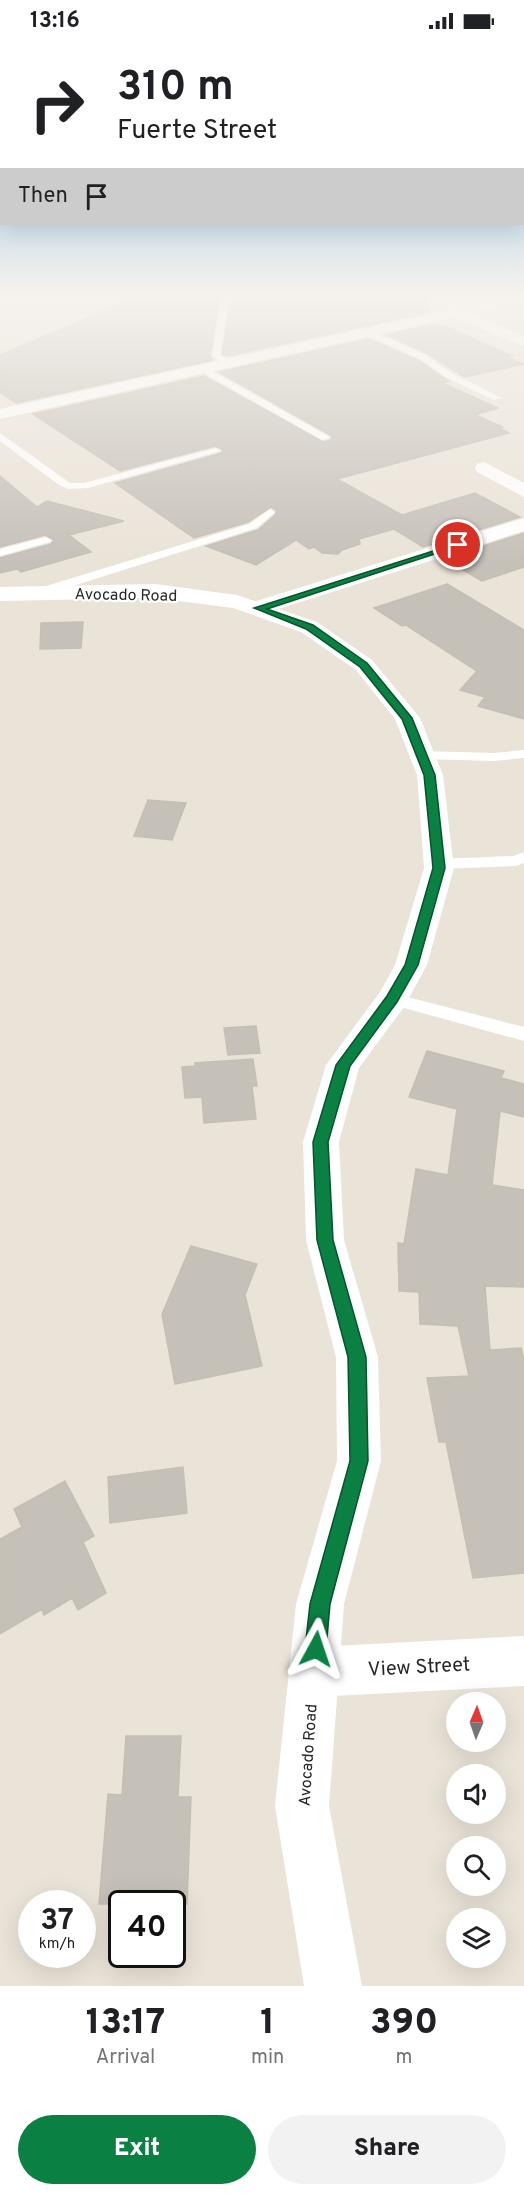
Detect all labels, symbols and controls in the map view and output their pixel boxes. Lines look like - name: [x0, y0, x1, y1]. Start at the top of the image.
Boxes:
- text: 13:16: [30, 8, 80, 35]
- text: 310 m: [117, 62, 234, 115]
- icon: right: [18, 66, 96, 144]
- text: Fuerte Street: [117, 114, 277, 148]
- icon: arrive: [80, 180, 113, 213]
- text: Then: [18, 183, 68, 210]
- pin: [432, 519, 483, 570]
- icon: arrive: [441, 528, 474, 561]
- street label: Avocado Road: [75, 585, 177, 607]
- position arrow: [284, 1617, 348, 1681]
- street label: View Street: [367, 1652, 471, 1684]
- north arrow: [446, 1692, 506, 1752]
- map controls: [446, 1692, 506, 1968]
- street label: Avocado Road: [295, 1703, 323, 1807]
- button: sound: [446, 1764, 506, 1824]
- button: search: [446, 1836, 506, 1896]
- speed limit sign: 40: [108, 1890, 186, 1968]
- text: 37: [40, 1903, 74, 1940]
- button: layers: [446, 1908, 506, 1968]
- text: km/h: [39, 1935, 75, 1954]
- text: 13:17: [86, 2001, 165, 2047]
- text: 1: [260, 2001, 275, 2047]
- text: 390: [370, 2001, 438, 2047]
- text: Arrival: [96, 2045, 155, 2071]
- text: min: [251, 2045, 284, 2071]
- text: m: [396, 2045, 413, 2071]
- button: Exit: [18, 2115, 256, 2184]
- button: Share: [268, 2115, 506, 2184]

